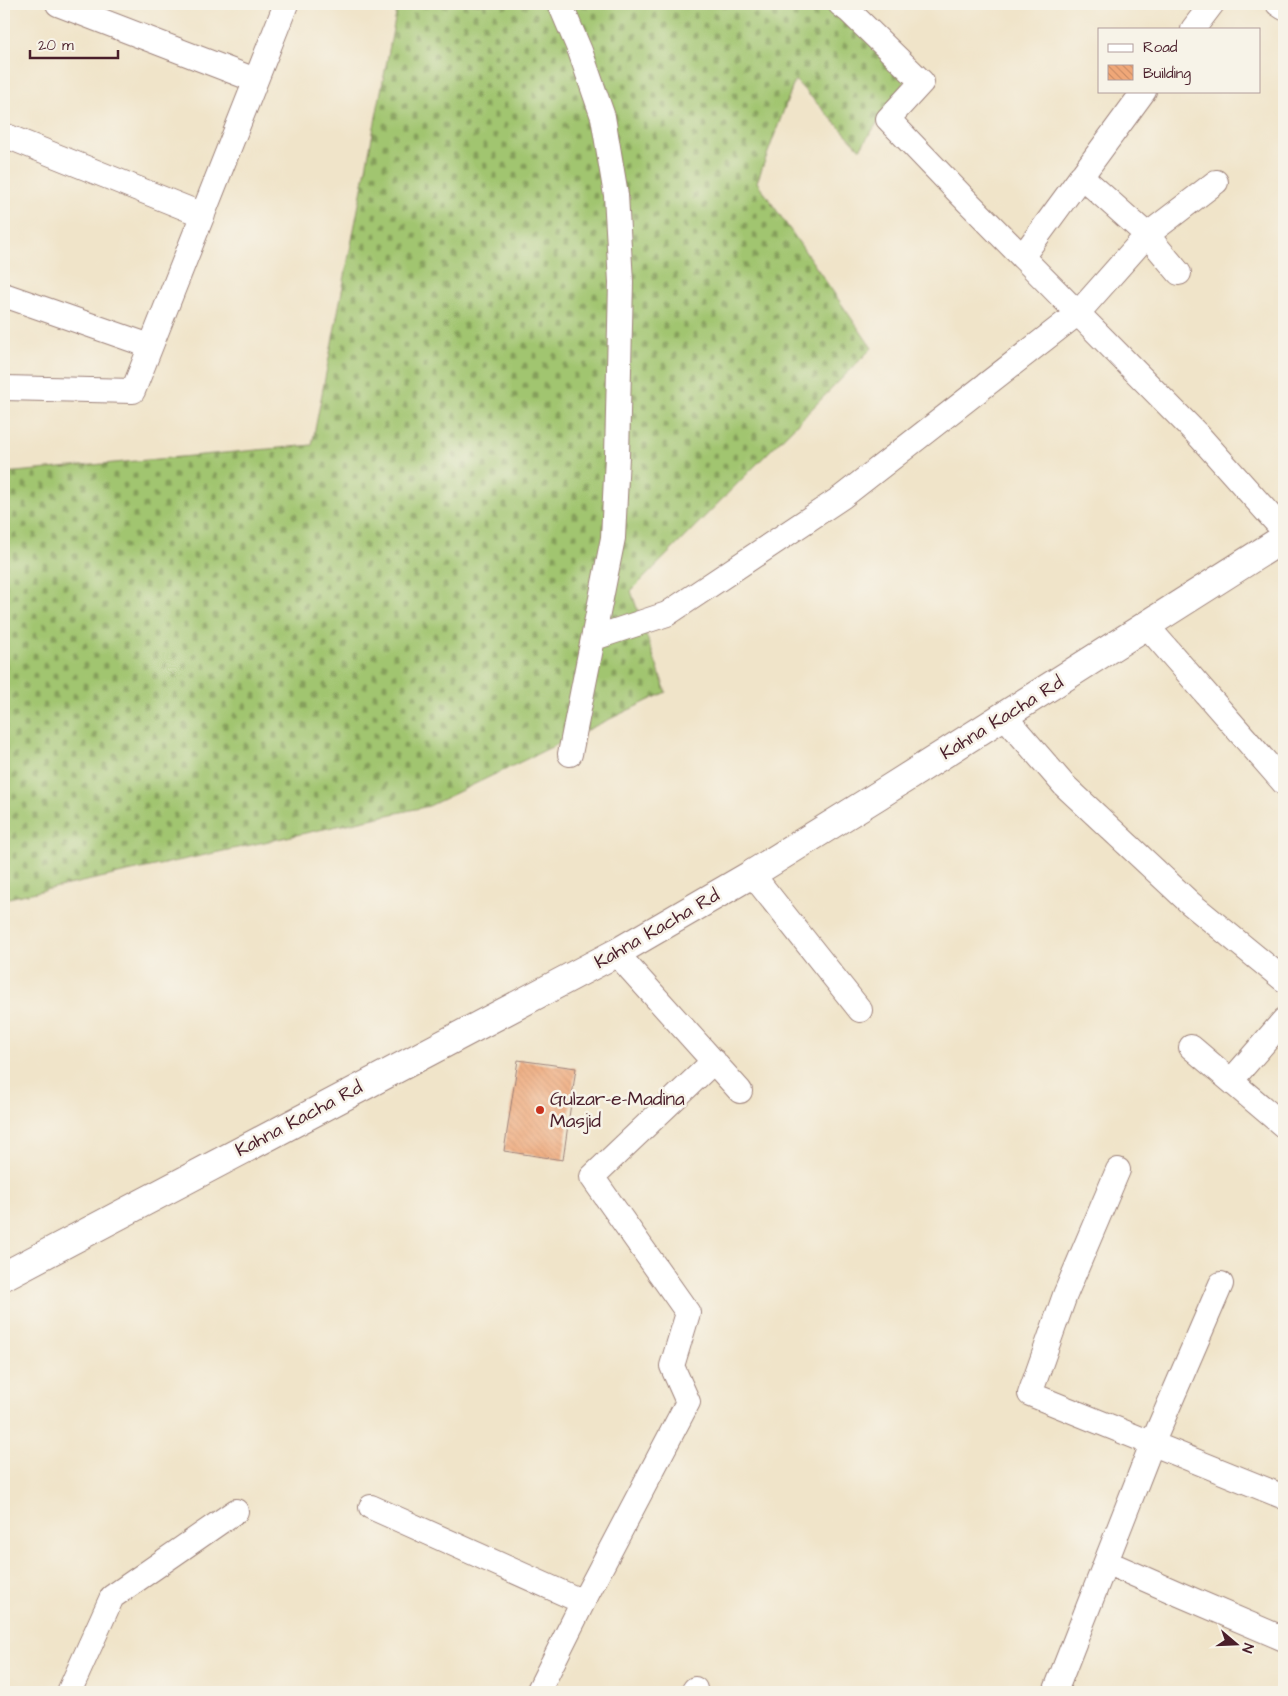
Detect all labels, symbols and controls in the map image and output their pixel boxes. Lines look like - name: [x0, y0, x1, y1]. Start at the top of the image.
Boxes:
- scale bar: [30, 28, 118, 60]
- legend: [1098, 28, 1260, 92]
- text: 20 m: [38, 35, 74, 56]
- text: Road: [1143, 37, 1178, 58]
- text: Building: [1143, 63, 1191, 85]
- street label: Kahna Kacha Rd: [935, 669, 1069, 767]
- street label: Kahna Kacha Rd: [589, 882, 725, 976]
- street label: Kahna Kacha Rd: [231, 1074, 368, 1164]
- place label: Gulzar-e-Madina Masjid: [550, 1086, 685, 1135]
- marker: Gulzar-e-Madina Masjid: [534, 1104, 546, 1116]
- north arrow: [1210, 1618, 1260, 1668]
- text: N: [1236, 1640, 1258, 1656]

